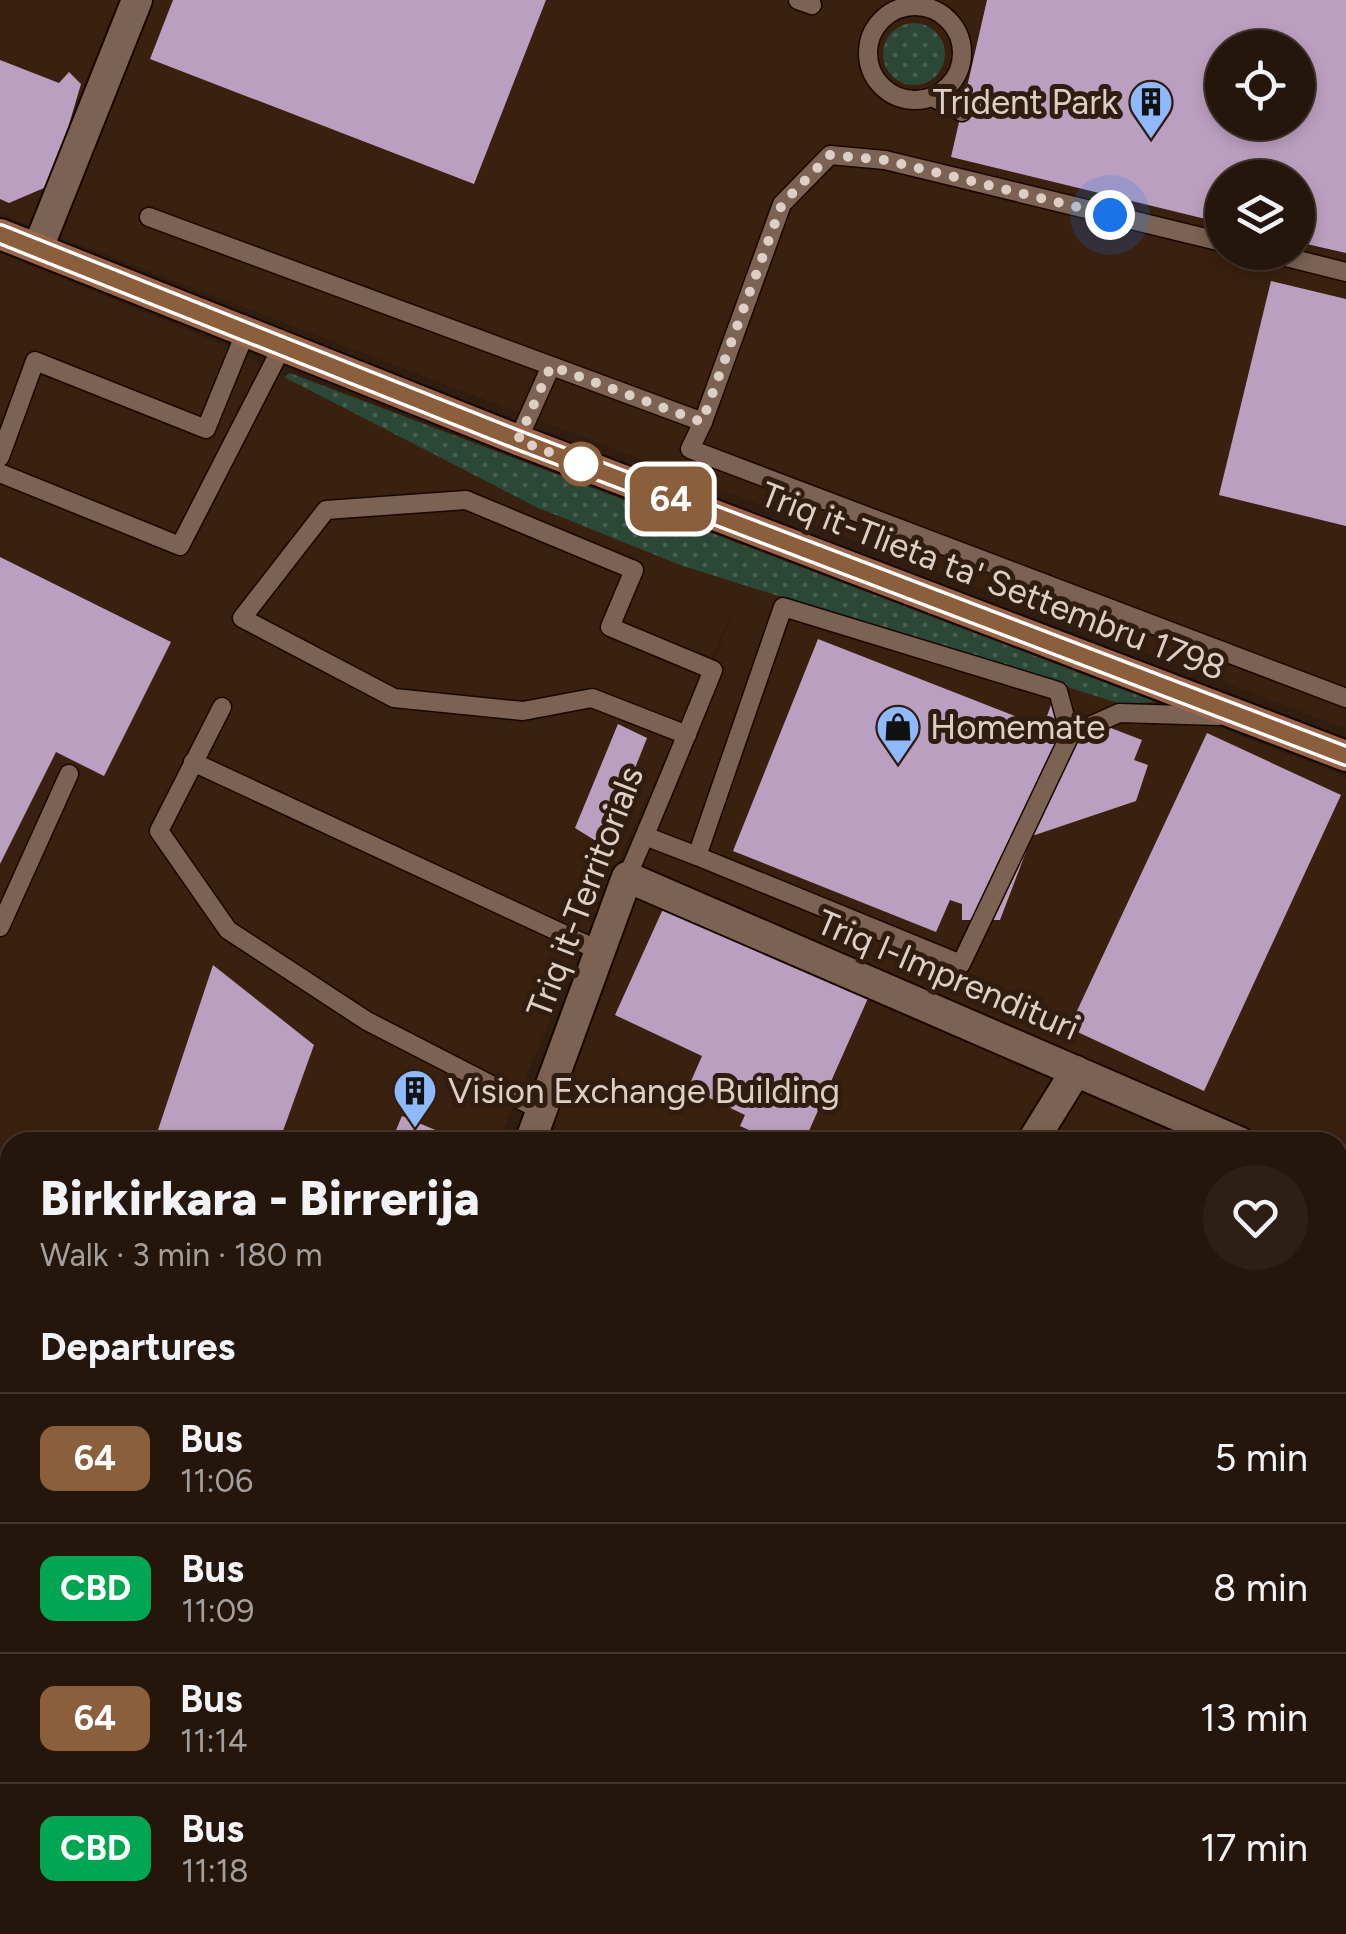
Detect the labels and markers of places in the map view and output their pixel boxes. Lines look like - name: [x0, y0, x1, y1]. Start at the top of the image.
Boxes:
- building icon: Trident Park: [1128, 79, 1174, 140]
- place label: Trident Park: [933, 81, 1118, 123]
- unlabelled marker: [560, 443, 602, 485]
- shop icon: Homemate: [875, 704, 921, 765]
- place label: Homemate: [930, 706, 1105, 748]
- building icon: Vision Exchange Building: [392, 1068, 438, 1129]
- place label: Vision Exchange Building: [448, 1070, 840, 1112]

